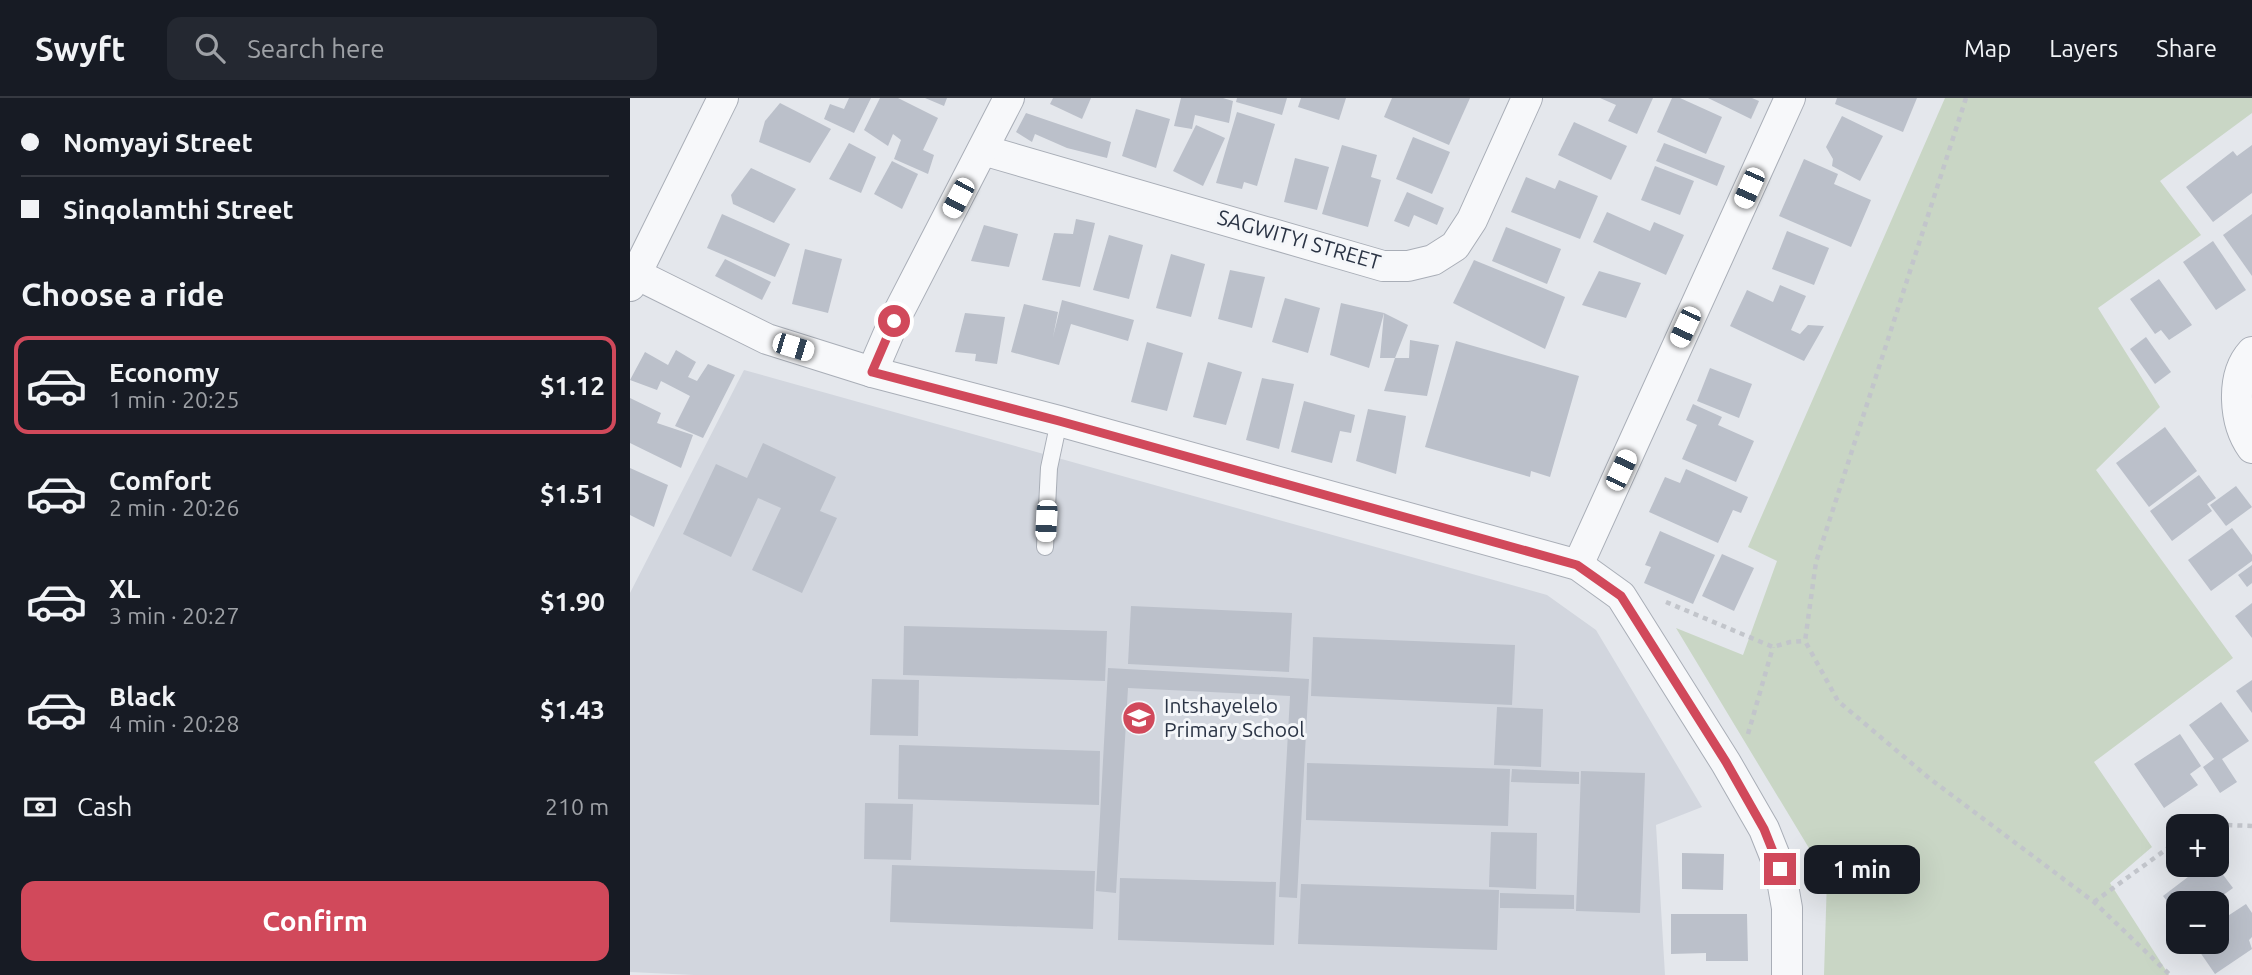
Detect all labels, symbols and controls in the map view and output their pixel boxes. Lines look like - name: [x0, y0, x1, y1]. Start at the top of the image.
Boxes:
- search box: [167, 17, 657, 80]
- icon: search: [191, 29, 229, 67]
- text: Swyft: [35, 30, 125, 67]
- text: Search here: [247, 34, 385, 63]
- text: Map: [1964, 35, 2011, 62]
- text: Layers: [2049, 35, 2118, 62]
- text: Share: [2156, 35, 2217, 62]
- text: Nomyayi Street: [63, 128, 253, 157]
- car: [1731, 165, 1768, 211]
- car: [939, 175, 978, 221]
- text: Sinqolamthi Street: [63, 195, 294, 224]
- street label: SAGWITYI STREET: [1215, 204, 1384, 274]
- text: Choose a ride: [21, 276, 224, 312]
- car: [1667, 304, 1704, 350]
- route start: [878, 305, 910, 337]
- car: [770, 331, 817, 363]
- icon: car: [25, 354, 88, 417]
- text: Economy: [109, 358, 219, 387]
- text: $1.12: [540, 371, 605, 400]
- text: 1 min · 20:25: [109, 387, 240, 412]
- car: [1603, 447, 1640, 493]
- icon: car: [25, 462, 88, 525]
- text: Comfort: [109, 466, 212, 495]
- text: $1.51: [540, 479, 605, 508]
- text: 2 min · 20:26: [109, 495, 240, 520]
- car: [1035, 499, 1058, 543]
- icon: car: [25, 570, 88, 633]
- text: XL: [109, 574, 140, 603]
- text: $1.90: [540, 587, 605, 616]
- text: 3 min · 20:27: [109, 603, 240, 628]
- icon: car: [25, 678, 88, 741]
- text: Black: [109, 682, 176, 711]
- place label: Intshayelelo Primary School: [1164, 693, 1305, 741]
- text: $1.43: [540, 695, 605, 724]
- school or university icon: Intshayelelo Primary School: [1120, 699, 1158, 737]
- text: 4 min · 20:28: [109, 711, 240, 736]
- icon: cash: [21, 788, 59, 826]
- text: Cash: [77, 792, 132, 821]
- text: 210 m: [545, 794, 609, 819]
- map controls: [2166, 814, 2229, 954]
- button: +: [2166, 814, 2229, 877]
- callout: 1 min: [1804, 844, 1920, 894]
- route end: [1764, 853, 1796, 885]
- text: 1 min: [1833, 857, 1891, 882]
- button: Confirm: [21, 881, 609, 961]
- button: −: [2166, 891, 2229, 954]

